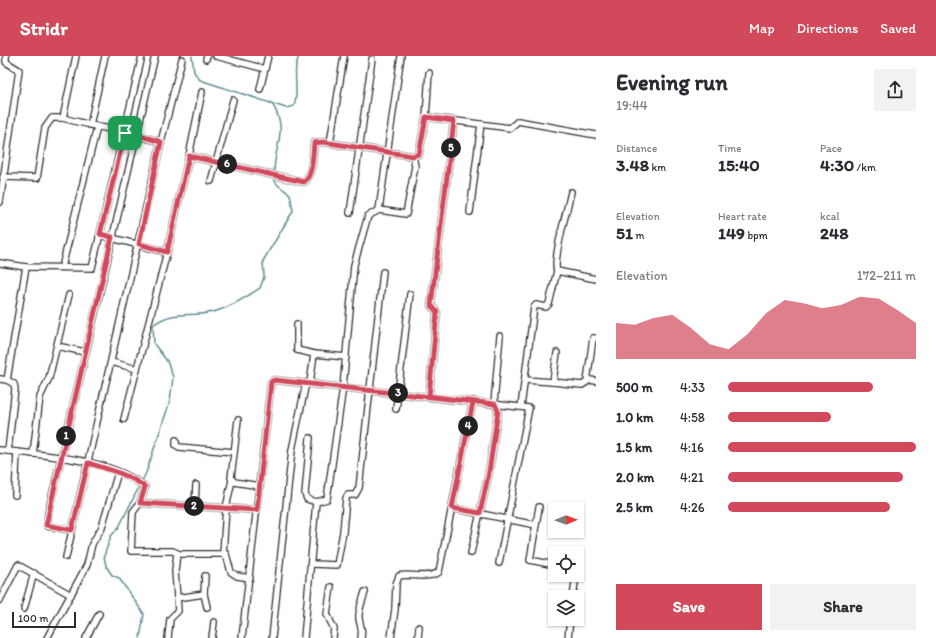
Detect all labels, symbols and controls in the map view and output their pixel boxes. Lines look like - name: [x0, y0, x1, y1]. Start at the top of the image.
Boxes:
- text: Stridr: [20, 17, 68, 40]
- text: Map: [749, 20, 775, 37]
- text: Directions: [797, 20, 858, 37]
- text: Saved: [880, 20, 916, 37]
- text: Evening run: [616, 69, 728, 96]
- button: share: [874, 69, 916, 111]
- text: 19:44: [616, 98, 648, 113]
- pin: [108, 116, 142, 150]
- icon: arrive: [114, 122, 136, 144]
- pin: 5: [441, 138, 461, 158]
- text: 5: [448, 141, 454, 154]
- text: Distance: [616, 142, 657, 155]
- text: Time: [718, 142, 741, 155]
- text: Pace: [820, 142, 842, 155]
- pin: 6: [217, 154, 237, 174]
- text: 3.48: [616, 155, 649, 175]
- text: 15:40: [718, 155, 760, 175]
- text: 4:30: [820, 155, 854, 175]
- text: 6: [224, 157, 230, 170]
- text: km: [649, 161, 666, 174]
- text: /km: [854, 161, 876, 174]
- text: Elevation: [616, 210, 660, 223]
- text: Heart rate: [718, 210, 767, 223]
- text: kcal: [820, 210, 840, 223]
- text: 51: [616, 223, 633, 243]
- text: 149: [718, 223, 745, 243]
- text: 248: [820, 223, 848, 243]
- text: m: [633, 229, 645, 242]
- text: bpm: [745, 229, 768, 242]
- text: Elevation: [616, 268, 668, 283]
- text: 172–211 m: [857, 268, 916, 283]
- text: 500 m: [616, 380, 653, 395]
- text: 4:33: [680, 380, 705, 395]
- pin: 3: [388, 383, 408, 403]
- text: 3: [395, 386, 401, 399]
- text: 1.0 km: [616, 410, 653, 425]
- text: 4:58: [680, 410, 705, 425]
- pin: 4: [458, 416, 478, 436]
- text: 4: [465, 419, 471, 432]
- pin: 1: [56, 426, 76, 446]
- text: 1: [63, 429, 69, 442]
- text: 1.5 km: [616, 440, 652, 455]
- text: 4:16: [680, 440, 704, 455]
- text: 2.0 km: [616, 470, 654, 485]
- text: 4:21: [680, 470, 704, 485]
- pin: 2: [184, 496, 204, 516]
- text: 2: [191, 499, 197, 512]
- text: 2.5 km: [616, 500, 653, 515]
- text: 4:26: [680, 500, 705, 515]
- north arrow: [548, 502, 584, 538]
- map controls: [548, 502, 584, 626]
- button: locate: [548, 546, 584, 582]
- button: Save: [616, 584, 762, 630]
- button: Share: [770, 584, 916, 630]
- button: layers: [548, 590, 584, 626]
- scale bar: [12, 610, 76, 629]
- text: 100 m: [18, 612, 48, 625]

